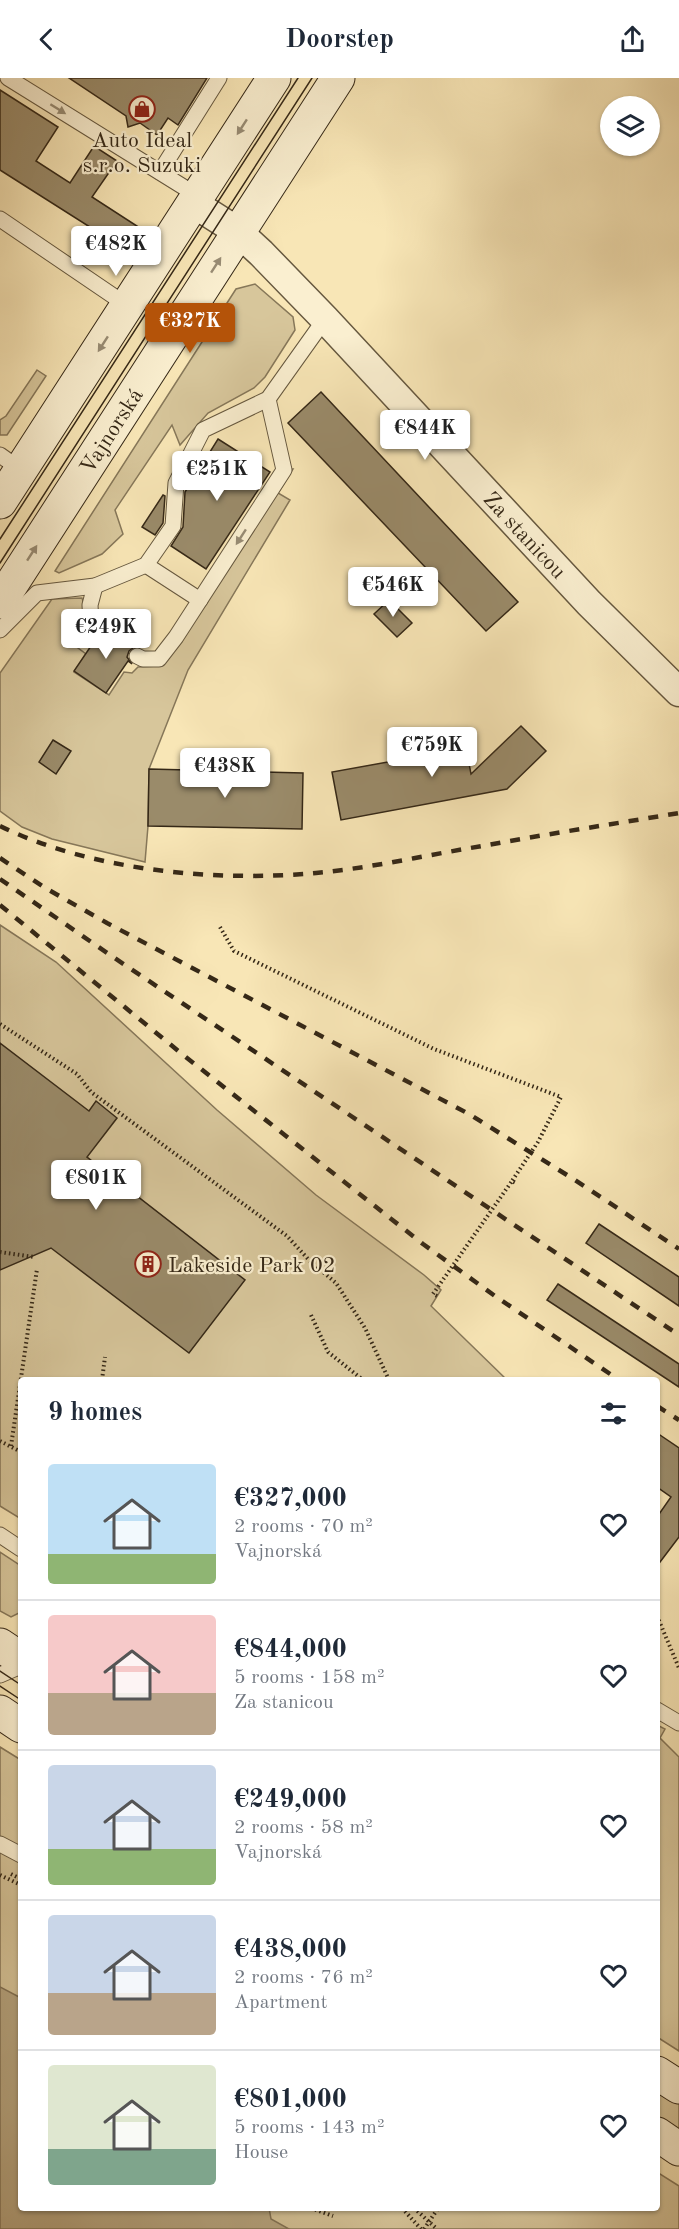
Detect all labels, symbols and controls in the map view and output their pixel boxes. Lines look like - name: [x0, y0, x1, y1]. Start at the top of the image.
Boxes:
- icon: back: [30, 23, 63, 56]
- icon: share: [616, 23, 649, 56]
- text: Doorstep: [285, 26, 394, 53]
- shop icon: Auto Ideal s.r.o. Suzuki: [127, 94, 157, 124]
- map controls: [600, 96, 660, 156]
- button: layers: [600, 96, 660, 156]
- one-way arrow: [50, 103, 66, 114]
- one-way arrow: [237, 119, 248, 135]
- place label: Auto Ideal s.r.o. Suzuki: [83, 130, 201, 177]
- pin: €482K: [74, 226, 158, 277]
- text: €482K: [85, 235, 147, 255]
- one-way arrow: [210, 257, 221, 273]
- pin: €327K: [148, 303, 232, 354]
- text: €327K: [159, 312, 221, 332]
- one-way arrow: [98, 336, 109, 352]
- street label: Vajnorská: [77, 385, 148, 478]
- pin: €844K: [383, 410, 467, 461]
- text: €844K: [394, 419, 456, 439]
- pin: €251K: [175, 451, 259, 502]
- text: €251K: [186, 460, 248, 480]
- street label: Za stanicou: [479, 488, 570, 584]
- one-way arrow: [235, 528, 247, 544]
- one-way arrow: [26, 545, 37, 561]
- pin: €546K: [351, 567, 435, 618]
- text: €546K: [362, 576, 424, 596]
- pin: €249K: [64, 609, 148, 660]
- text: €249K: [75, 618, 137, 638]
- pin: €759K: [390, 727, 474, 778]
- text: €759K: [401, 736, 463, 756]
- pin: €438K: [183, 748, 267, 799]
- text: €438K: [194, 757, 256, 777]
- pin: €801K: [54, 1160, 138, 1211]
- text: €801K: [65, 1169, 127, 1189]
- building icon: Lakeside Park 02: [133, 1249, 163, 1279]
- place label: Lakeside Park 02: [168, 1255, 335, 1277]
- icon: filters: [597, 1397, 630, 1430]
- text: 9 homes: [48, 1400, 142, 1426]
- text: €327,000: [234, 1486, 347, 1512]
- icon: home: [96, 1488, 168, 1560]
- icon: heart: [597, 1508, 630, 1541]
- text: 2 rooms · 70 m²: [234, 1517, 373, 1537]
- text: Vajnorská: [234, 1542, 322, 1562]
- text: €844,000: [234, 1637, 347, 1663]
- icon: home: [96, 1639, 168, 1711]
- icon: heart: [597, 1659, 630, 1692]
- text: 5 rooms · 158 m²: [234, 1668, 384, 1688]
- text: Za stanicou: [234, 1693, 334, 1713]
- text: €249,000: [234, 1787, 347, 1813]
- icon: home: [96, 1789, 168, 1861]
- icon: heart: [597, 1809, 630, 1842]
- text: 2 rooms · 58 m²: [234, 1818, 373, 1838]
- text: Vajnorská: [234, 1843, 322, 1863]
- text: €438,000: [234, 1937, 347, 1963]
- icon: home: [96, 1939, 168, 2011]
- icon: heart: [597, 1959, 630, 1992]
- text: 2 rooms · 76 m²: [234, 1968, 373, 1988]
- text: Apartment: [234, 1993, 328, 2013]
- text: €801,000: [234, 2087, 347, 2113]
- icon: home: [96, 2089, 168, 2161]
- icon: heart: [597, 2109, 630, 2142]
- text: 5 rooms · 143 m²: [234, 2118, 384, 2138]
- text: House: [234, 2143, 288, 2163]

